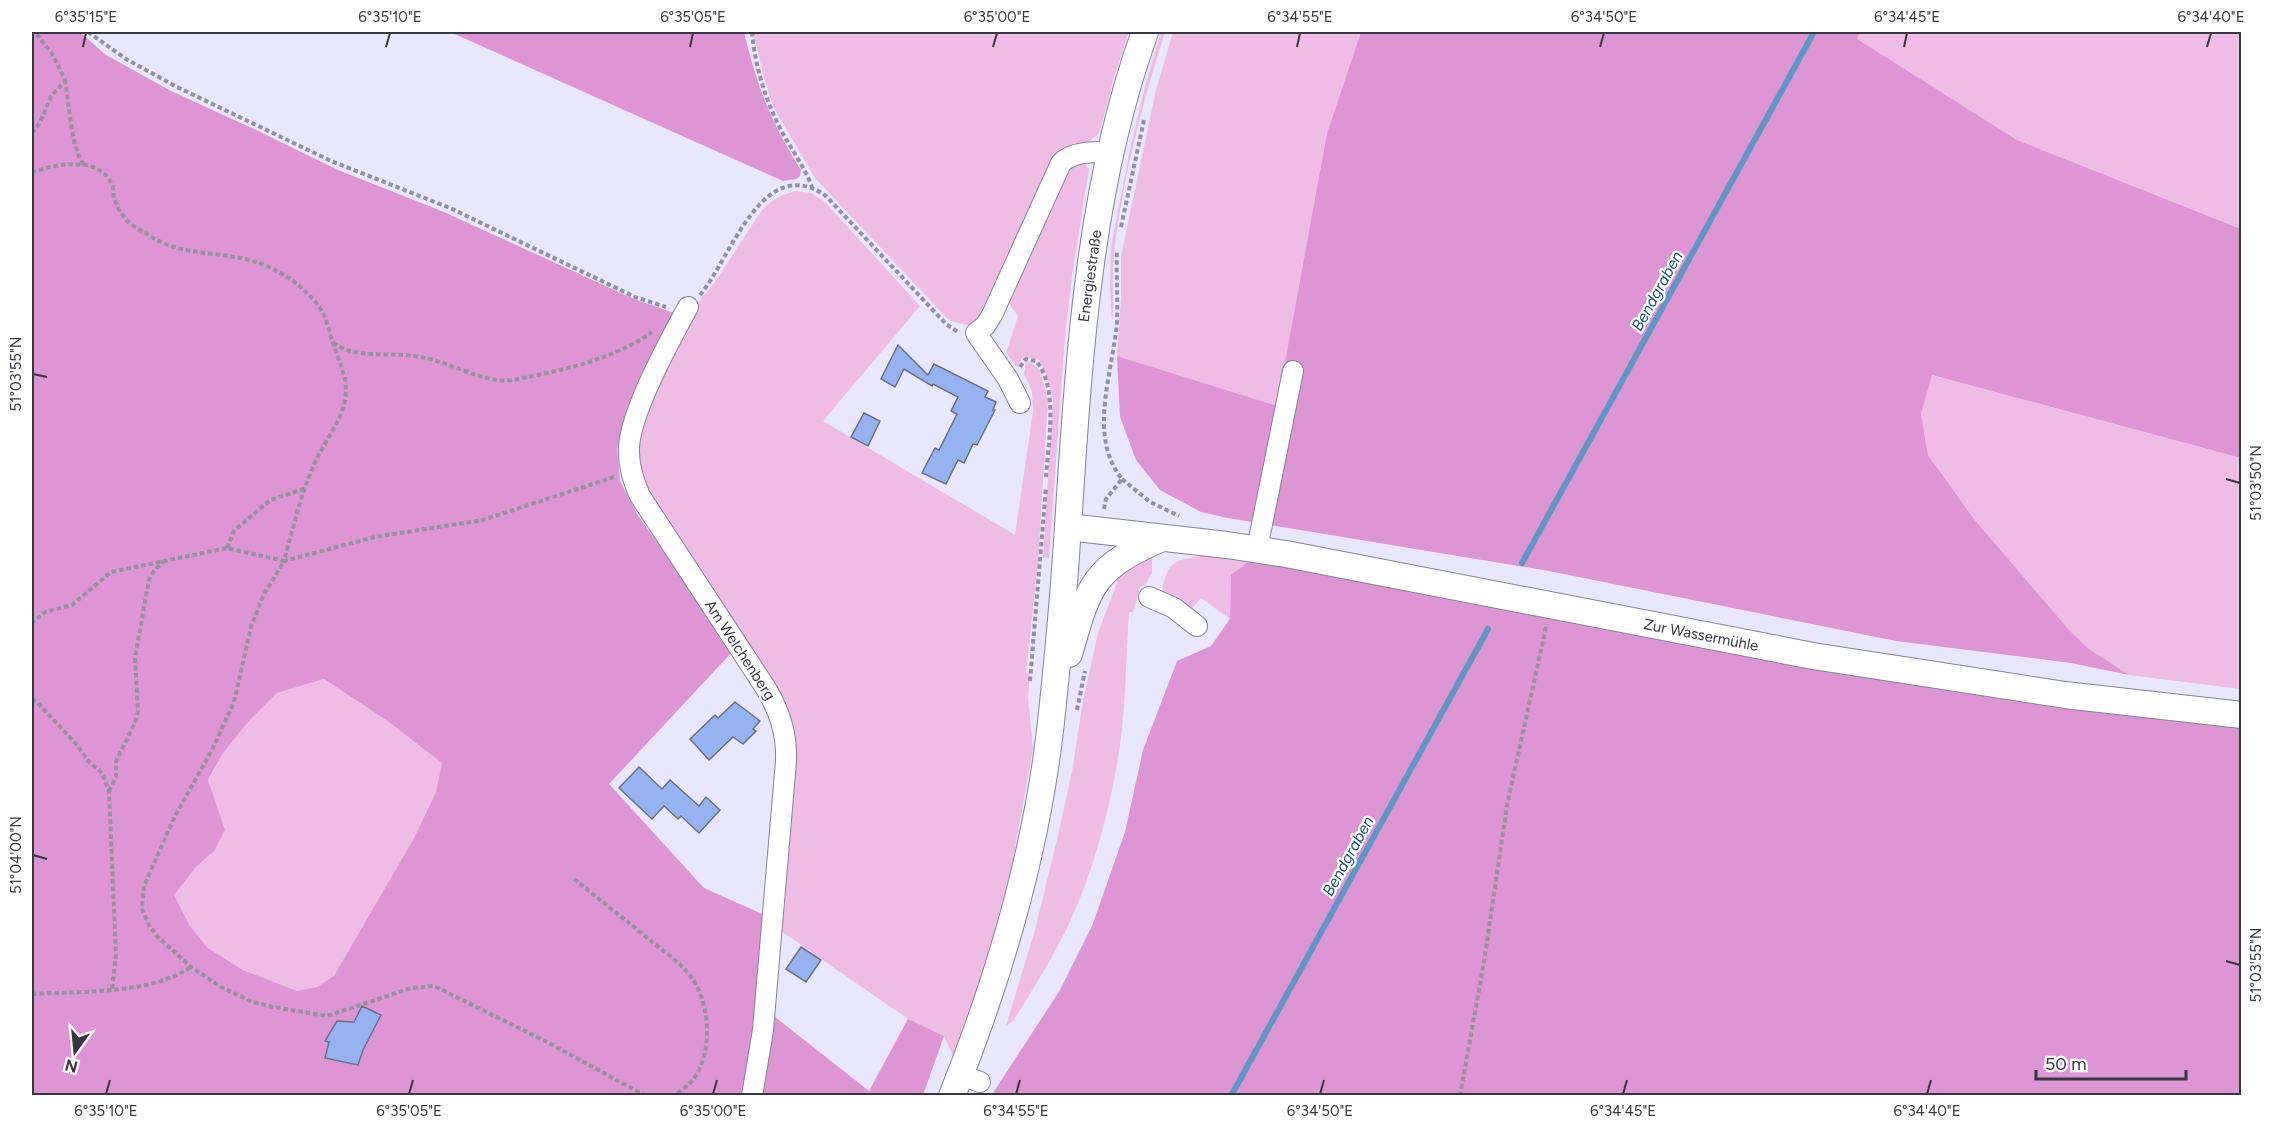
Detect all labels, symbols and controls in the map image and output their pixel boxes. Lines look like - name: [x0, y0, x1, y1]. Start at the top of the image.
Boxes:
- text: 6°35'15"E: [55, 8, 117, 26]
- text: 6°35'10"E: [358, 8, 422, 26]
- text: 6°35'05"E: [660, 8, 726, 26]
- text: 6°35'00"E: [964, 8, 1030, 26]
- text: 6°34'55"E: [1267, 8, 1333, 26]
- text: 6°34'50"E: [1571, 8, 1637, 26]
- text: 6°34'45"E: [1874, 8, 1940, 26]
- text: 6°34'40"E: [2177, 8, 2245, 26]
- street label: Energiestraße: [1075, 229, 1105, 323]
- water label: Bendgraben: [1627, 248, 1687, 334]
- text: 51°03'55"N: [7, 337, 25, 411]
- text: 51°03'50"N: [2247, 445, 2265, 521]
- street label: Am Welchenberg: [701, 597, 779, 703]
- street label: Zur Wassermühle: [1642, 615, 1760, 655]
- water label: Bendgraben: [1318, 813, 1378, 899]
- text: 51°04'00"N: [7, 816, 25, 894]
- text: 51°03'55"N: [2247, 928, 2265, 1002]
- north arrow: [45, 1022, 105, 1082]
- scale bar: [2036, 1043, 2186, 1081]
- text: 50 m: [2045, 1053, 2087, 1075]
- text: N: [63, 1055, 80, 1077]
- text: 6°35'10"E: [74, 1102, 138, 1120]
- text: 6°35'05"E: [376, 1102, 442, 1120]
- text: 6°35'00"E: [680, 1102, 746, 1120]
- text: 6°34'55"E: [983, 1102, 1049, 1120]
- text: 6°34'50"E: [1287, 1102, 1353, 1120]
- text: 6°34'45"E: [1590, 1102, 1656, 1120]
- text: 6°34'40"E: [1893, 1102, 1961, 1120]

